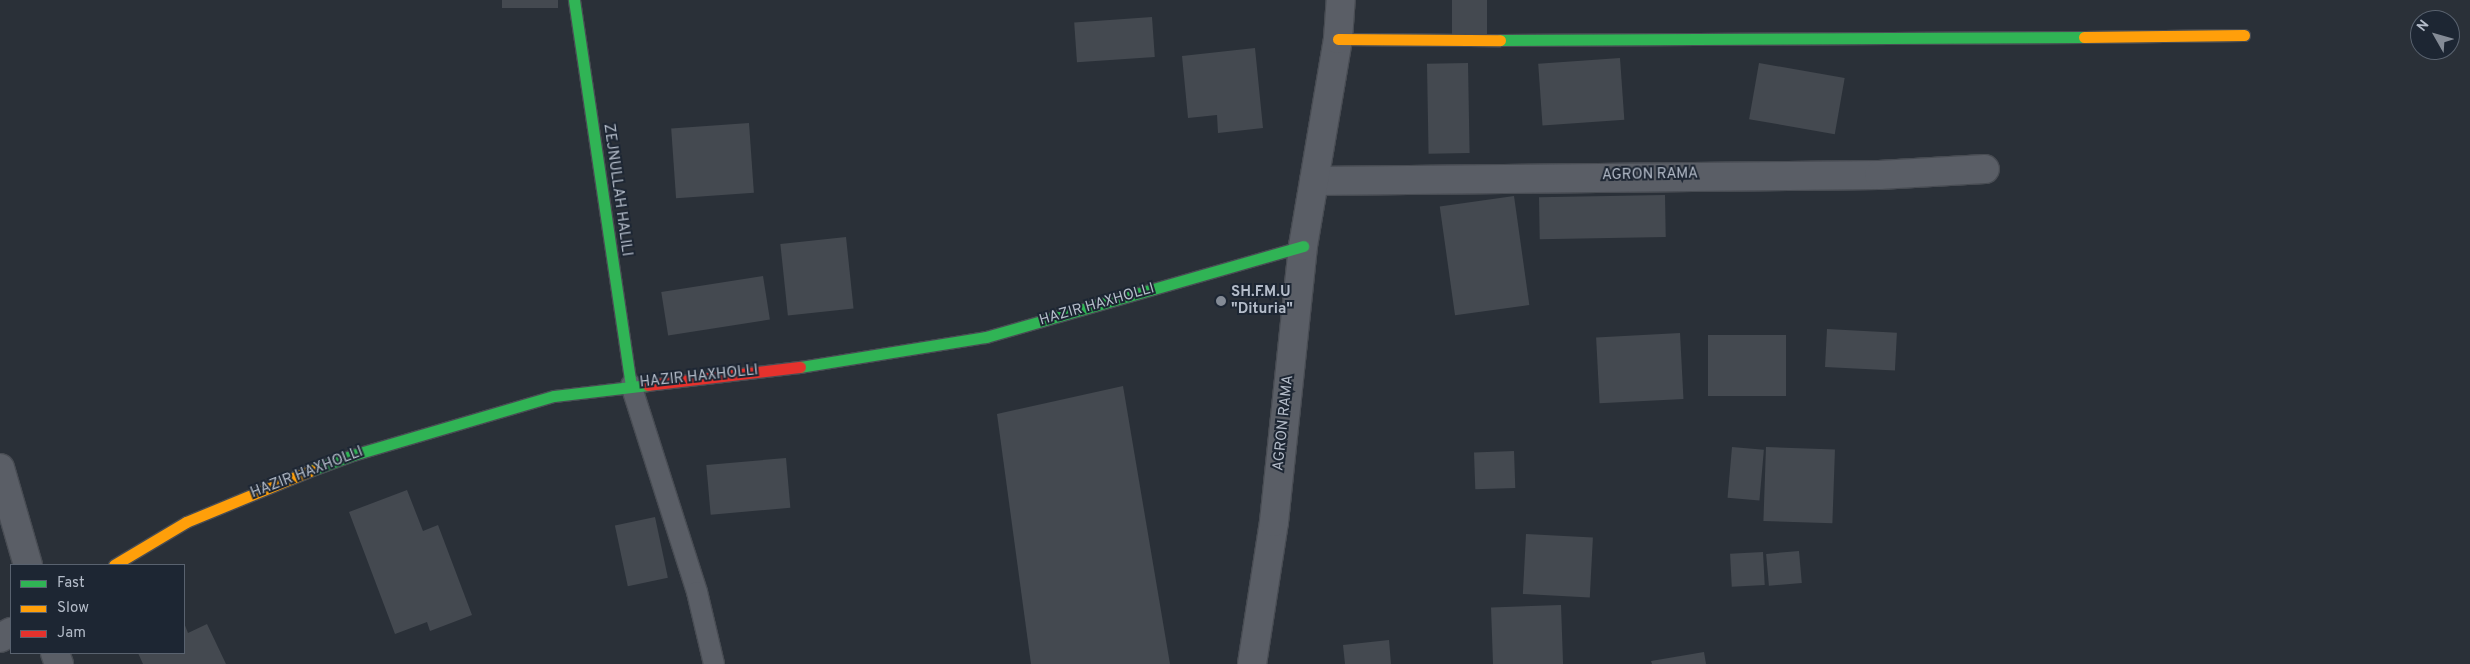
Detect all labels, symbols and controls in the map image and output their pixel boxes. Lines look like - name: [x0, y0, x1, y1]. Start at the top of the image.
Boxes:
- north arrow: [2410, 10, 2460, 60]
- text: N: [2414, 17, 2433, 35]
- street label: ZEJNULLAH HALILI: [599, 122, 635, 258]
- street label: AGRON RAMA: [1602, 165, 1698, 185]
- street label: HAZIR HAXHOLLI: [1037, 280, 1157, 330]
- place label: SH.F.M.U "Dituria": [1231, 283, 1293, 318]
- marker: SH.F.M.U "Dituria": [1215, 295, 1227, 307]
- street label: HAZIR HAXHOLLI: [639, 362, 759, 392]
- street label: AGRON RAMA: [1270, 374, 1298, 472]
- street label: HAZIR HAXHOLLI: [248, 443, 366, 503]
- legend: [10, 564, 185, 654]
- text: Fast: [57, 574, 85, 593]
- text: Slow: [57, 599, 89, 618]
- text: Jam: [57, 624, 86, 643]

